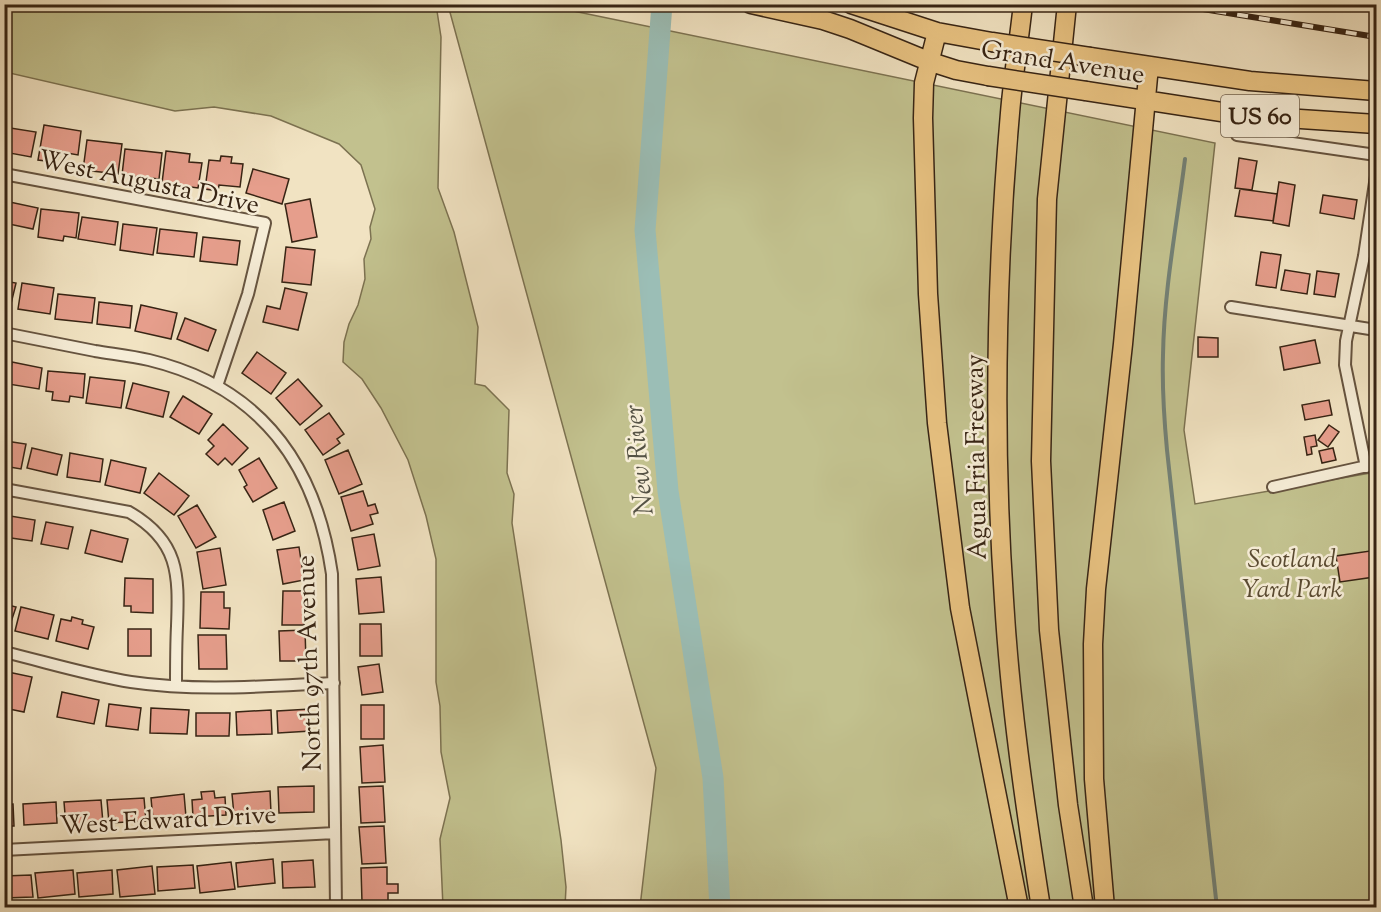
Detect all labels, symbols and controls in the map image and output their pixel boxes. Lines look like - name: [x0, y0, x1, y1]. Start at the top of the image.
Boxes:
- street label: Grand Avenue: [978, 32, 1147, 95]
- road number: US 60: [1221, 95, 1299, 137]
- street label: West Augusta Drive: [35, 142, 262, 225]
- street label: Agua Fria Freeway: [957, 354, 998, 560]
- water label: New River: [615, 402, 666, 517]
- park label: Scotland Yard Park: [1242, 542, 1342, 609]
- street label: North 97th Avenue: [288, 554, 333, 772]
- street label: West Edward Drive: [59, 797, 277, 846]

